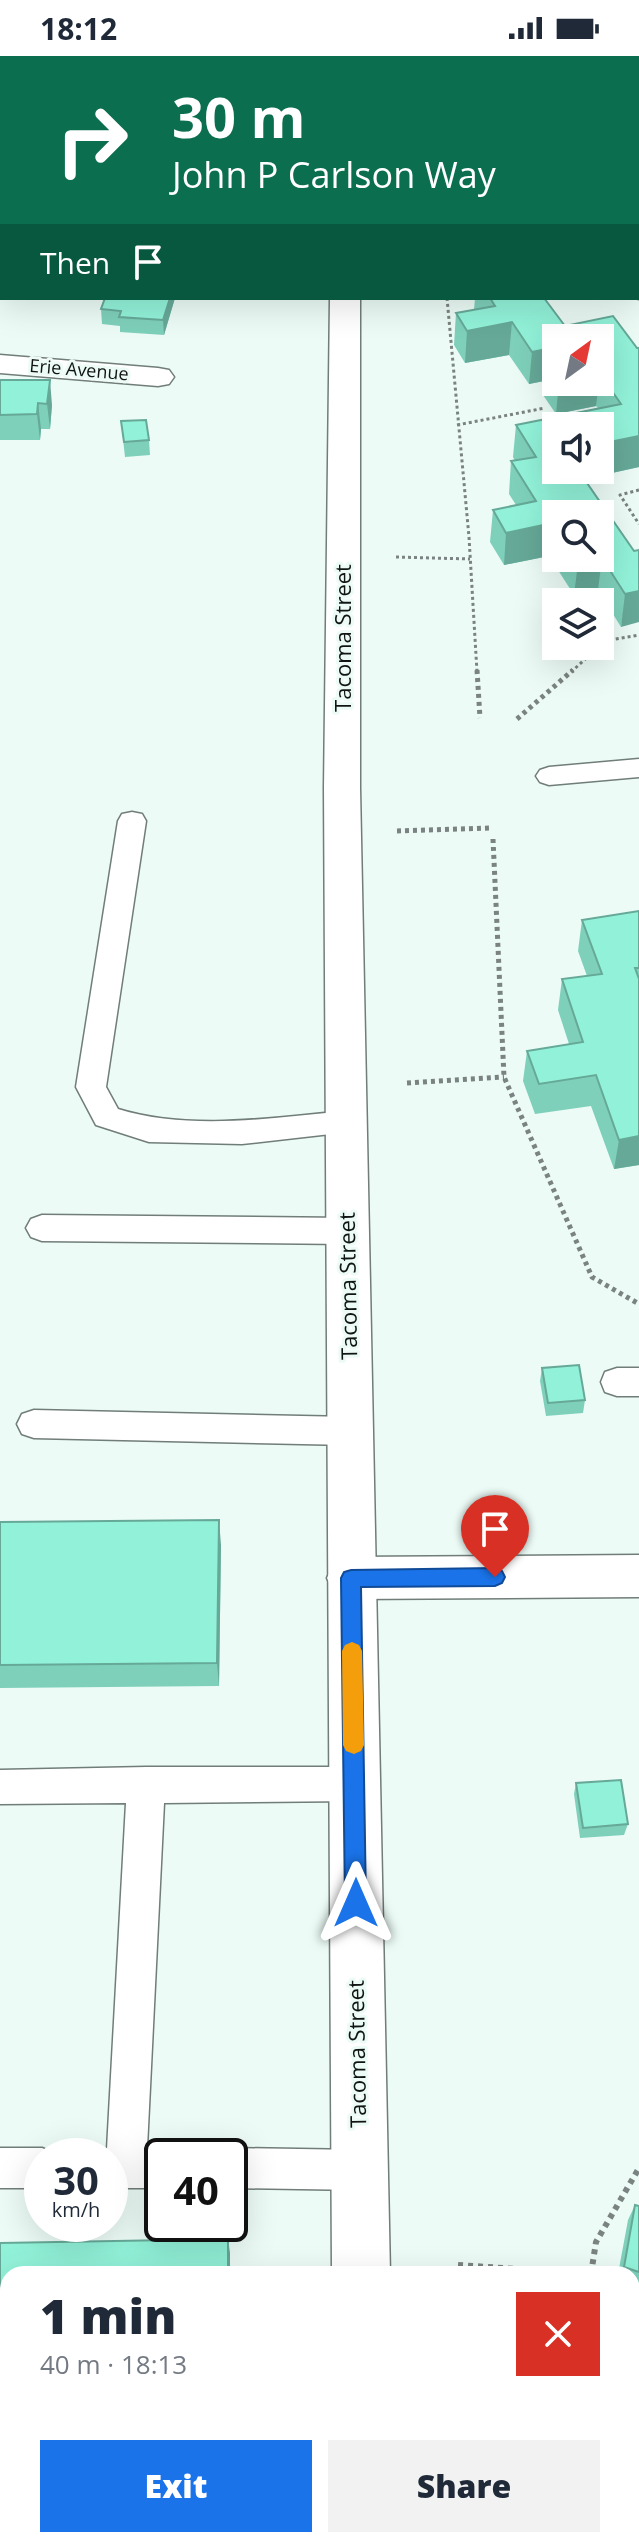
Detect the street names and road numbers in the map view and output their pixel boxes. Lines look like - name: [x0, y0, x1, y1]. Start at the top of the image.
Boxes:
- street label: Erie Avenue: [29, 353, 130, 385]
- street label: Tacoma Street: [327, 564, 357, 712]
- street label: Tacoma Street: [331, 1212, 363, 1360]
- street label: Tacoma Street: [340, 1980, 372, 2128]

